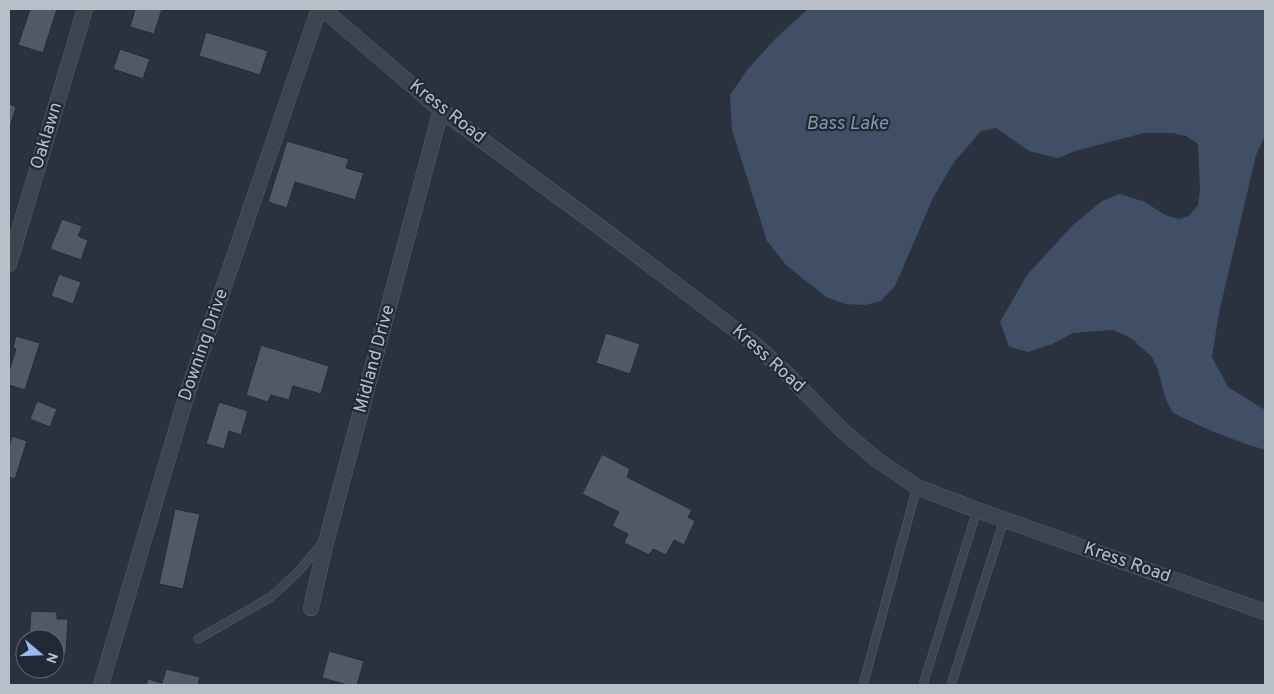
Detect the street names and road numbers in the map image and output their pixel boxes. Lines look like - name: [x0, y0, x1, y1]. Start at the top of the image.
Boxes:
- street label: Kress Road: [404, 75, 490, 149]
- street label: Oaklawn: [26, 100, 68, 172]
- street label: Downing Drive: [174, 286, 234, 404]
- street label: Midland Drive: [350, 302, 400, 416]
- street label: Kress Road: [727, 320, 809, 398]
- street label: Kress Road: [1080, 537, 1174, 589]

